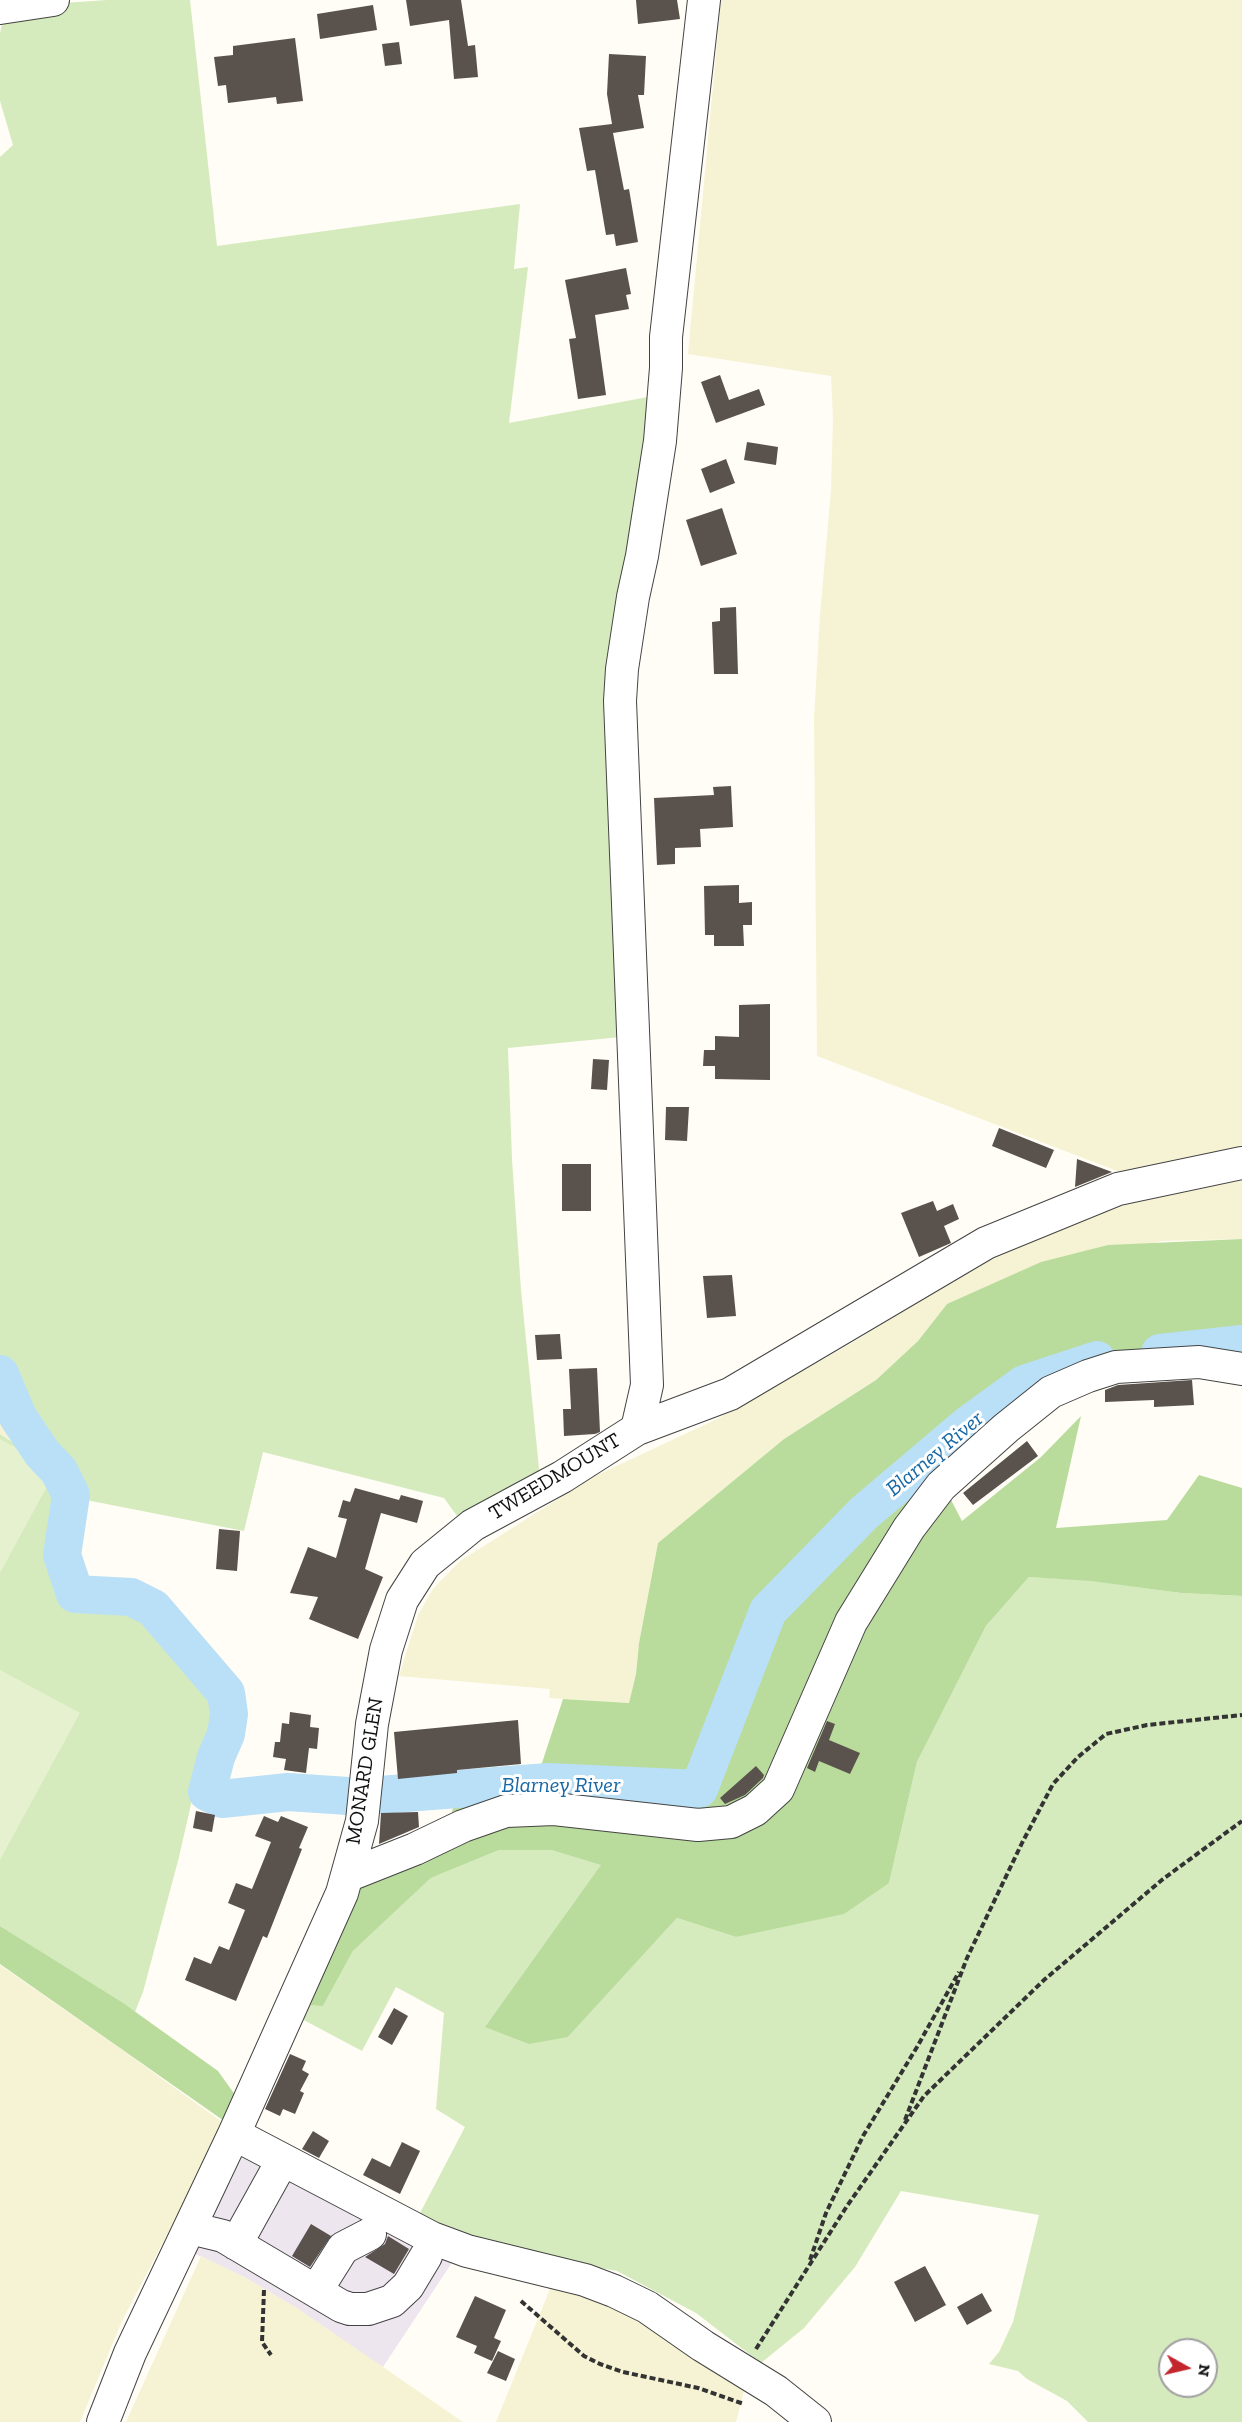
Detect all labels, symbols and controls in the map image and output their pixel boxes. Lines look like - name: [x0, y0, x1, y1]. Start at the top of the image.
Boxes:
- water label: Blarney River: [881, 1406, 989, 1502]
- street label: TWEEDMOUNT: [485, 1428, 625, 1526]
- street label: MONARD GLEN: [341, 1696, 389, 1846]
- water label: Blarney River: [502, 1773, 620, 1799]
- north arrow: [1158, 2338, 1218, 2398]
- text: N: [1194, 2363, 1215, 2378]

